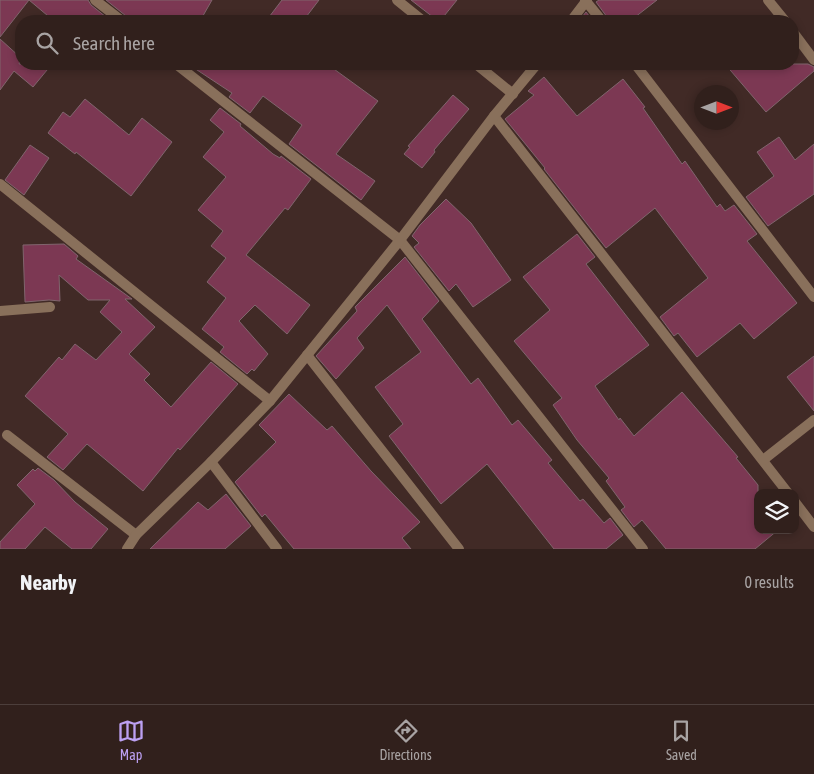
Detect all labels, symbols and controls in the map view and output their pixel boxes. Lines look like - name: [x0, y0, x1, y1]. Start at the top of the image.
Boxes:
- search box: [15, 15, 799, 70]
- icon: search: [33, 29, 61, 57]
- text: Search here: [73, 32, 155, 54]
- north arrow: [694, 85, 739, 130]
- map controls: [754, 489, 799, 534]
- button: layers: [754, 489, 799, 534]
- text: Nearby: [20, 570, 76, 594]
- text: 0 results: [744, 573, 794, 591]
- tab: Map: [117, 717, 145, 763]
- tab: Directions: [379, 717, 432, 763]
- tab: Saved: [666, 717, 697, 763]

